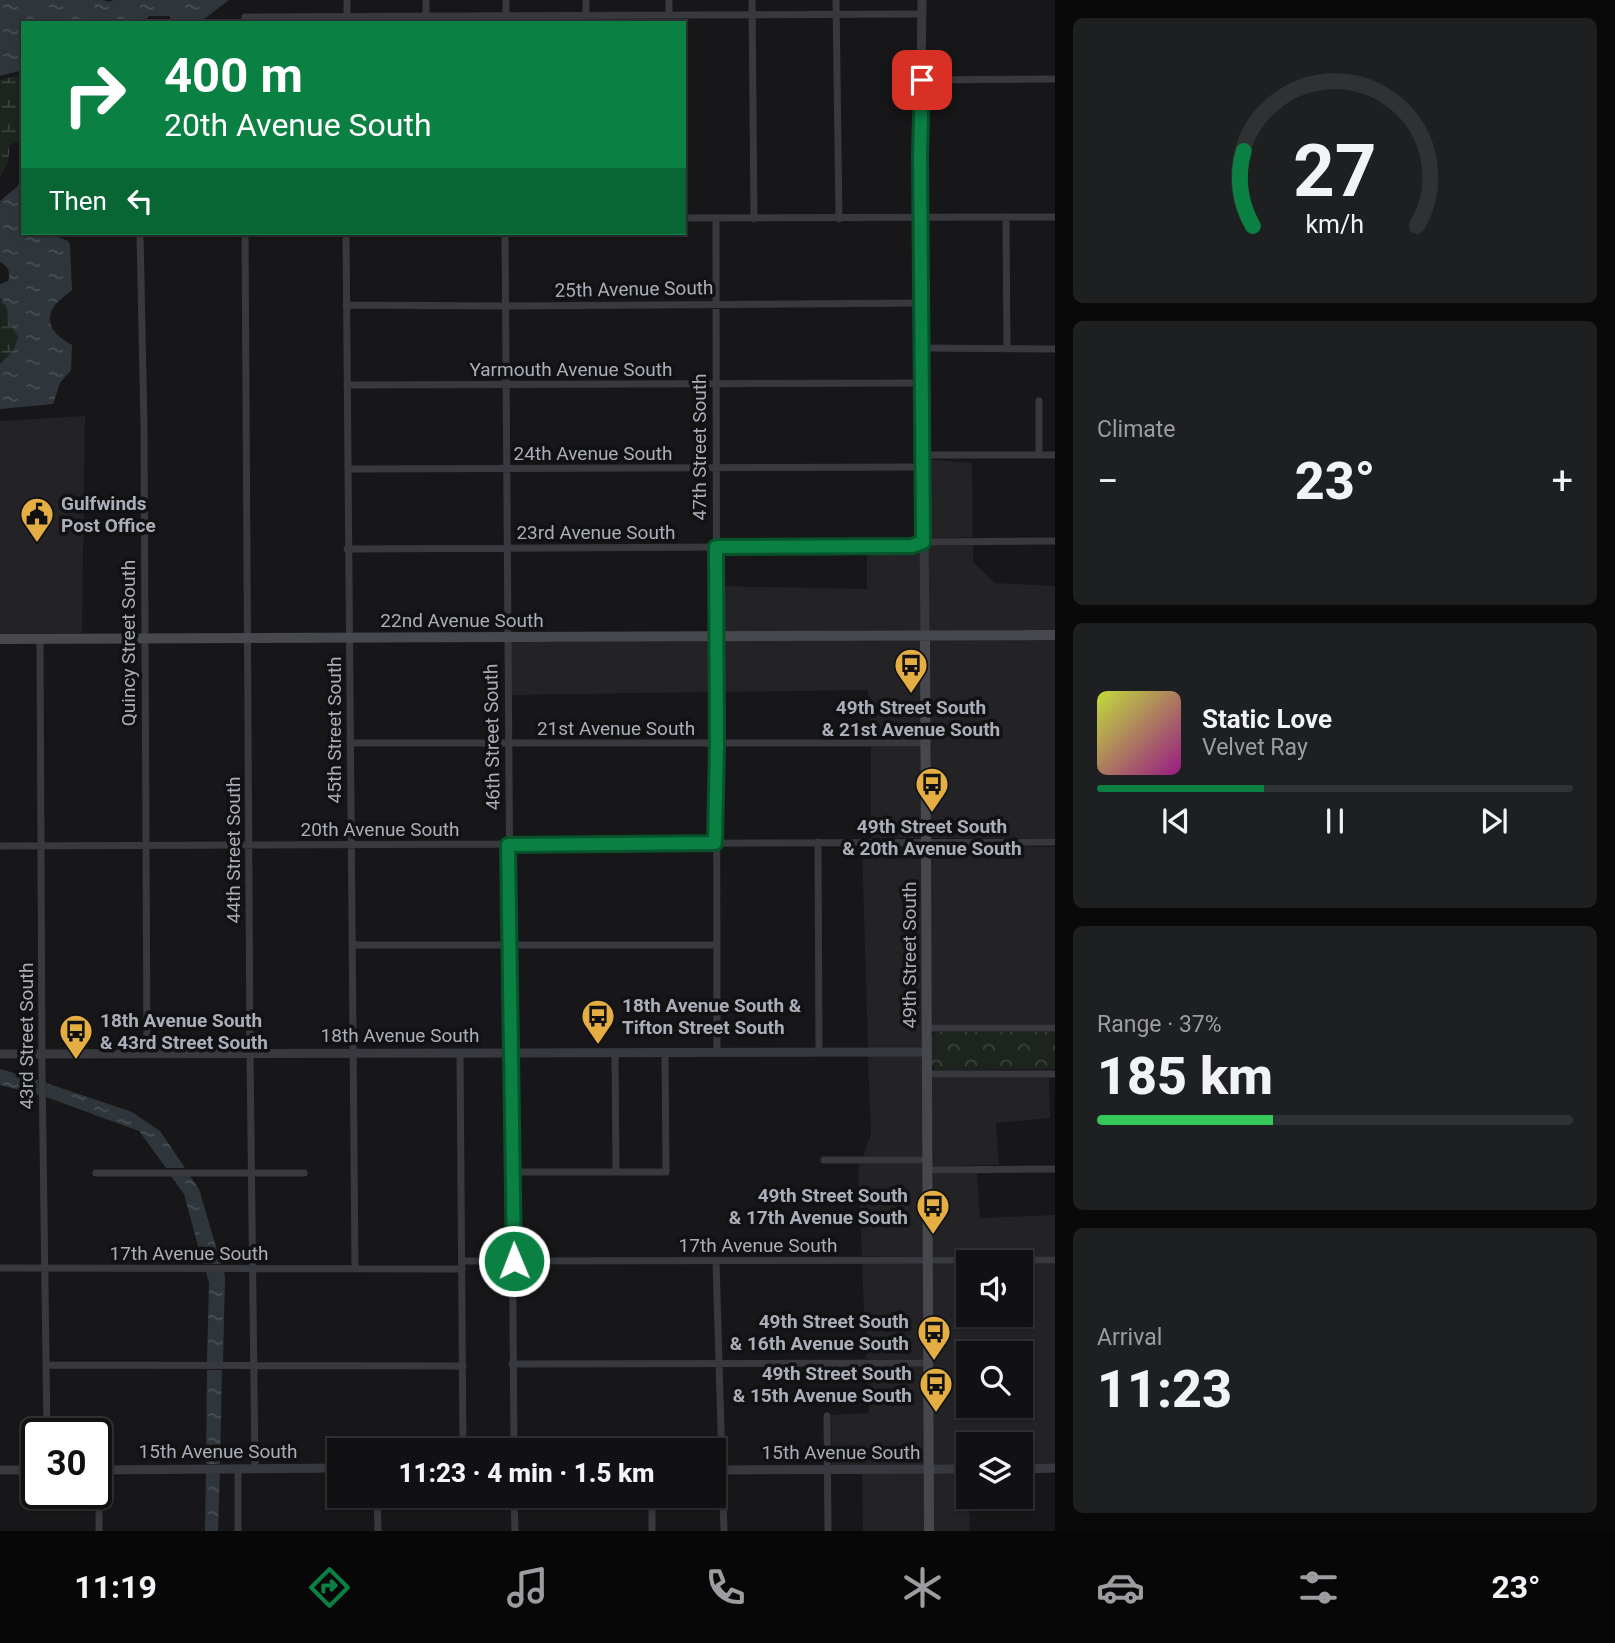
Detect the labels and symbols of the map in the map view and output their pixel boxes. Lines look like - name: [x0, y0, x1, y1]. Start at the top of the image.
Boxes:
- pin: [892, 50, 952, 110]
- street label: 25th Avenue South: [554, 276, 714, 302]
- street label: Yarmouth Avenue South: [470, 358, 673, 381]
- street label: 47th Street South: [688, 374, 711, 520]
- street label: 24th Avenue South: [514, 442, 672, 465]
- place label: Gulfwinds Post Office: [61, 492, 156, 537]
- public building icon: Gulfwinds Post Office: [18, 495, 56, 544]
- street label: 23rd Avenue South: [516, 521, 676, 544]
- street label: Quincy Street South: [117, 560, 140, 726]
- street label: 22nd Avenue South: [380, 609, 544, 632]
- bus stop icon: 49th Street South & 21st Avenue South: [892, 646, 930, 695]
- street label: 45th Street South: [323, 657, 346, 803]
- street label: 46th Street South: [479, 663, 505, 811]
- place label: 49th Street South & 21st Avenue South: [822, 696, 1000, 741]
- street label: 21st Avenue South: [537, 717, 695, 740]
- bus stop icon: 49th Street South & 20th Avenue South: [913, 765, 951, 814]
- street label: 44th Street South: [222, 777, 245, 923]
- place label: 49th Street South & 20th Avenue South: [842, 815, 1022, 860]
- street label: 20th Avenue South: [301, 818, 459, 841]
- street label: 49th Street South: [898, 882, 921, 1028]
- street label: 43rd Street South: [15, 962, 38, 1110]
- place label: 18th Avenue South & Tifton Street South: [622, 994, 802, 1039]
- bus stop icon: 18th Avenue South & Tifton Street South: [579, 997, 617, 1046]
- place label: 18th Avenue South & 43rd Street South: [100, 1009, 268, 1054]
- bus stop icon: 18th Avenue South & 43rd Street South: [57, 1012, 95, 1061]
- street label: 18th Avenue South: [321, 1024, 479, 1047]
- place label: 49th Street South & 17th Avenue South: [729, 1184, 908, 1229]
- bus stop icon: 49th Street South & 17th Avenue South: [914, 1187, 952, 1236]
- position arrow: [477, 1224, 551, 1298]
- street label: 17th Avenue South: [679, 1234, 837, 1257]
- street label: 17th Avenue South: [110, 1242, 268, 1265]
- place label: 49th Street South & 16th Avenue South: [730, 1310, 909, 1355]
- bus stop icon: 49th Street South & 16th Avenue South: [915, 1313, 953, 1362]
- place label: 49th Street South & 15th Avenue South: [733, 1362, 912, 1407]
- bus stop icon: 49th Street South & 15th Avenue South: [917, 1365, 955, 1414]
- speed limit sign: 30: [21, 1418, 112, 1509]
- street label: 15th Avenue South: [139, 1440, 297, 1463]
- street label: 15th Avenue South: [762, 1441, 920, 1464]

